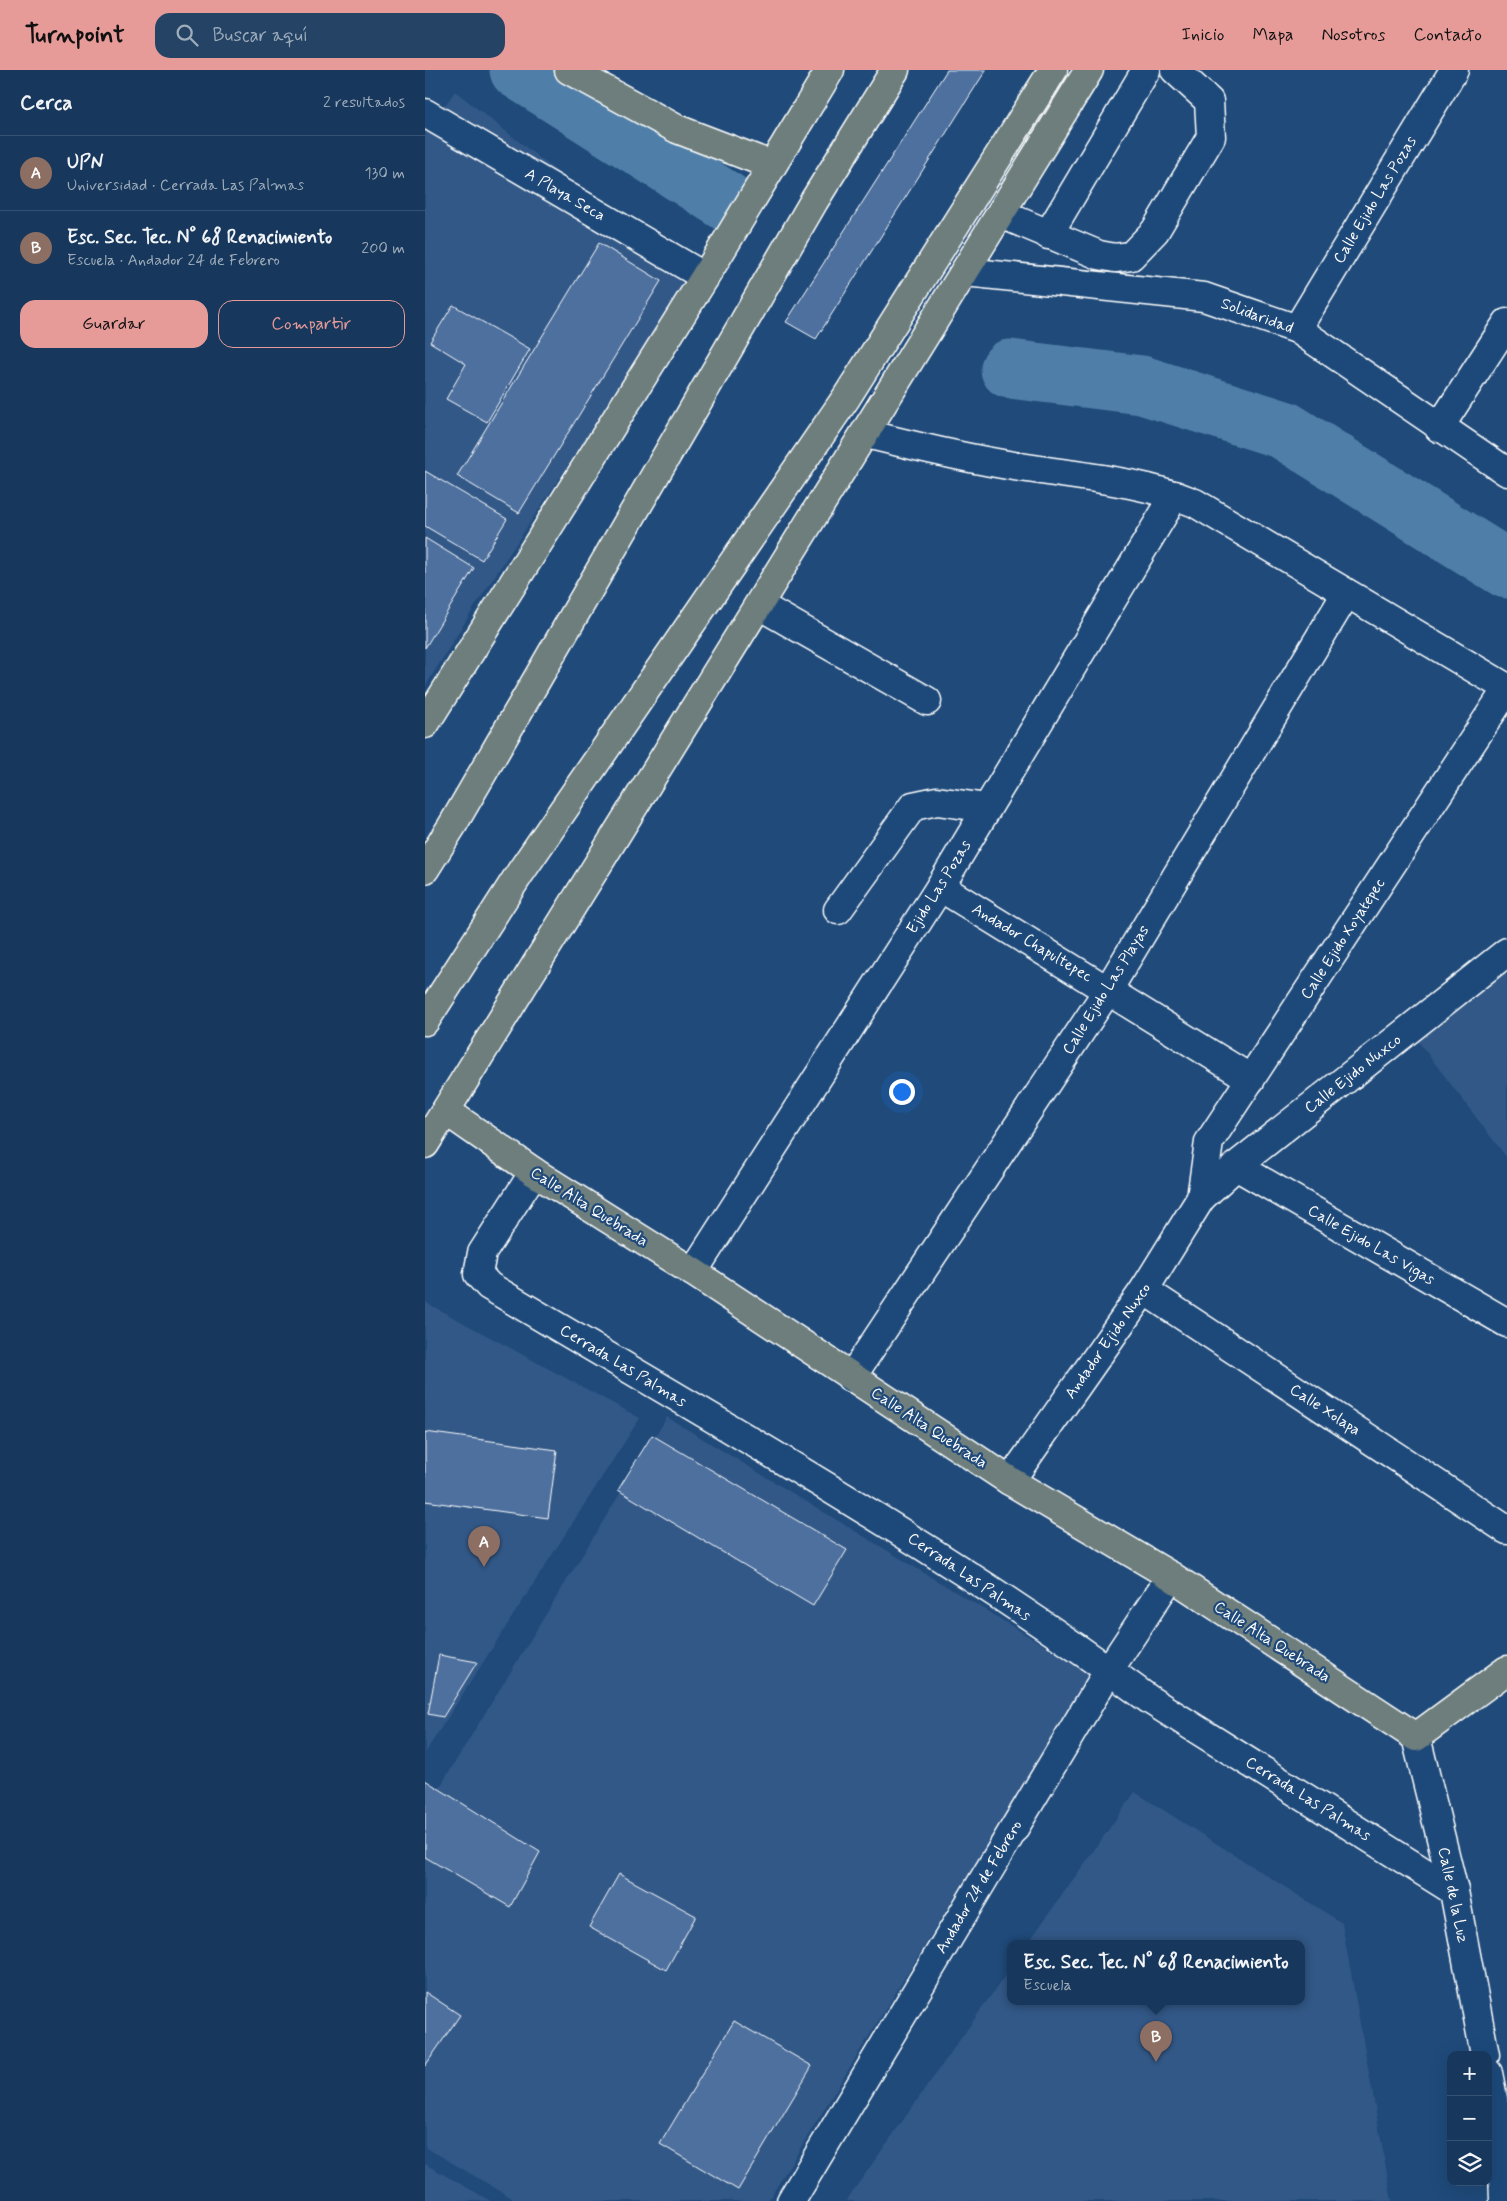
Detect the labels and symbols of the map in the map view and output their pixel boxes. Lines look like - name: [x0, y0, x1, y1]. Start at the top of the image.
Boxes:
- street label: Calle Ejido Las Pozas: [1329, 132, 1421, 268]
- street label: A Playa Seca: [521, 164, 609, 227]
- street label: Solidaridad: [1218, 293, 1296, 339]
- street label: Ejido Las Pozas: [902, 836, 976, 938]
- street label: Calle Ejido Xoyatepec: [1296, 874, 1390, 1004]
- street label: Andador Chapultepec: [968, 899, 1096, 987]
- street label: Calle Ejido Las Playas: [1058, 921, 1154, 1059]
- street label: Calle Ejido Nuxco: [1300, 1029, 1406, 1118]
- your location: [889, 1079, 915, 1105]
- street label: Calle Alta Quebrada: [526, 1162, 652, 1252]
- street label: Calle Ejido Las Vigas: [1303, 1200, 1438, 1291]
- street label: Andador Ejido Nuxco: [1060, 1279, 1156, 1403]
- street label: Cerrada Las Palmas: [556, 1320, 690, 1412]
- street label: Calle Xolapa: [1285, 1379, 1365, 1441]
- street label: Calle Alta Quebrada: [867, 1382, 991, 1474]
- pin: A: [468, 1526, 500, 1567]
- street label: Cerrada Las Palmas: [903, 1528, 1035, 1626]
- street label: Calle Alta Quebrada: [1210, 1596, 1334, 1688]
- street label: Cerrada Las Palmas: [1241, 1752, 1375, 1846]
- street label: Andador 24 de Febrero: [931, 1816, 1027, 1958]
- street label: Calle de la Luz: [1433, 1845, 1473, 1945]
- pin: B: [1140, 2021, 1172, 2062]

